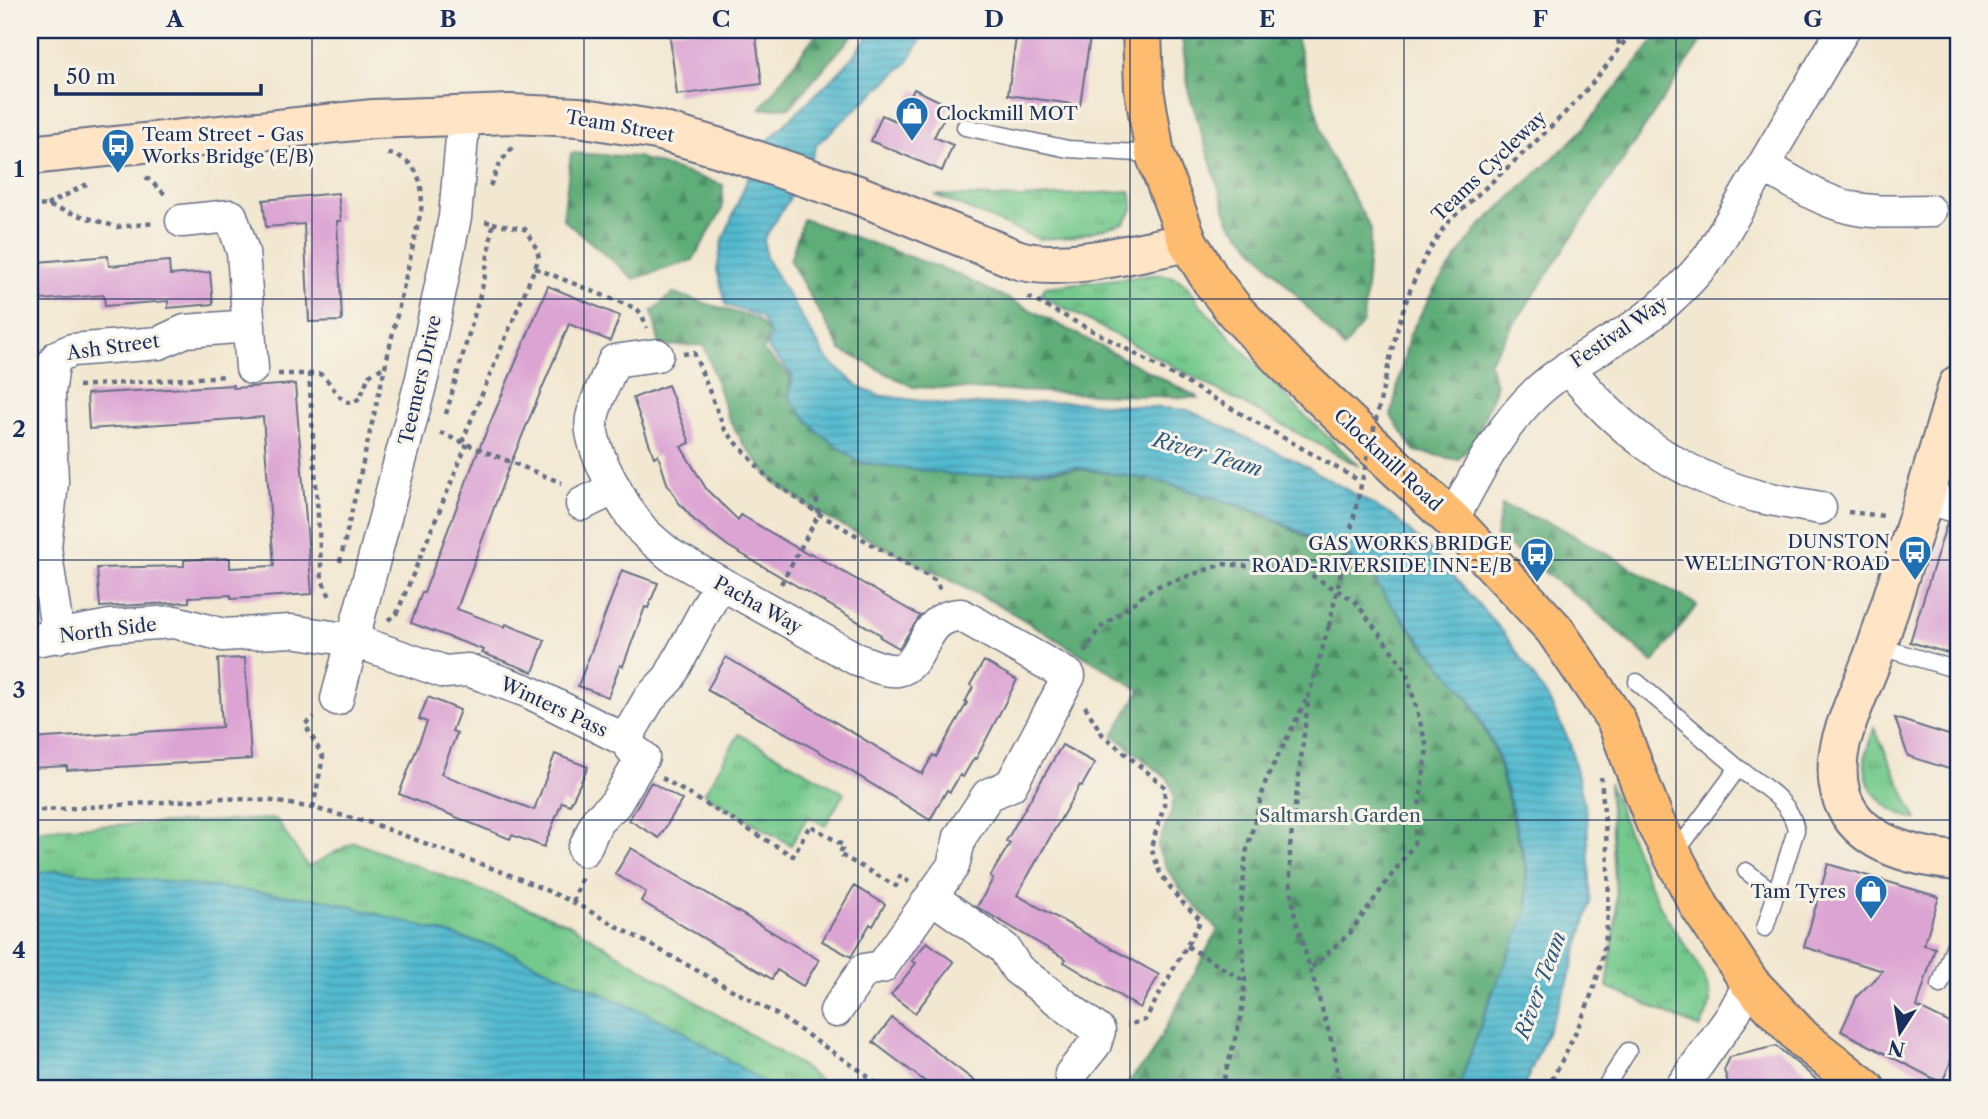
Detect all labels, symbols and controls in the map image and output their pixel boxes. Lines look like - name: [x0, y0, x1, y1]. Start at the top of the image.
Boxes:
- text: A: [165, 5, 185, 33]
- text: B: [439, 5, 457, 33]
- text: C: [712, 5, 730, 33]
- text: D: [984, 5, 1004, 33]
- text: E: [1259, 5, 1275, 33]
- text: F: [1532, 5, 1548, 33]
- text: G: [1803, 5, 1823, 33]
- scale bar: [56, 52, 261, 96]
- text: 50 m: [66, 64, 116, 89]
- shop icon: Clockmill MOT: [893, 94, 931, 143]
- place label: Clockmill MOT: [936, 102, 1078, 125]
- street label: Team Street: [564, 105, 676, 147]
- street label: Teams Cycleway: [1427, 105, 1551, 226]
- place label: Team Street - Gas Works Bridge (E/B): [141, 123, 314, 168]
- bus stop icon: Team Street - Gas Works Bridge (E/B): [99, 126, 137, 175]
- text: 1: [14, 155, 25, 183]
- street label: Festival Way: [1566, 291, 1672, 373]
- street label: Teemers Drive: [394, 313, 446, 447]
- street label: Ash Street: [64, 329, 161, 365]
- street label: Clockmill Road: [1329, 404, 1447, 516]
- text: 2: [12, 415, 26, 443]
- water label: River Team: [1149, 426, 1265, 481]
- place label: DUNSTON WELLINGTON ROAD: [1683, 530, 1890, 575]
- place label: GAS WORKS BRIDGE ROAD-RIVERSIDE INN-E/B: [1251, 532, 1512, 577]
- bus stop icon: DUNSTON WELLINGTON ROAD: [1896, 533, 1934, 582]
- bus stop icon: GAS WORKS BRIDGE ROAD-RIVERSIDE INN-E/B: [1518, 535, 1556, 584]
- street label: Pacha Way: [710, 571, 807, 639]
- street label: North Side: [58, 613, 158, 647]
- street label: Winters Pass: [496, 672, 611, 742]
- text: 3: [13, 676, 26, 704]
- park label: Saltmarsh Garden: [1259, 804, 1421, 827]
- shop icon: Tam Tyres: [1852, 872, 1890, 921]
- place label: Tam Tyres: [1750, 880, 1846, 903]
- water label: River Team: [1508, 928, 1571, 1044]
- text: 4: [12, 936, 26, 964]
- north arrow: [1866, 996, 1936, 1066]
- text: N: [1886, 1035, 1907, 1061]

